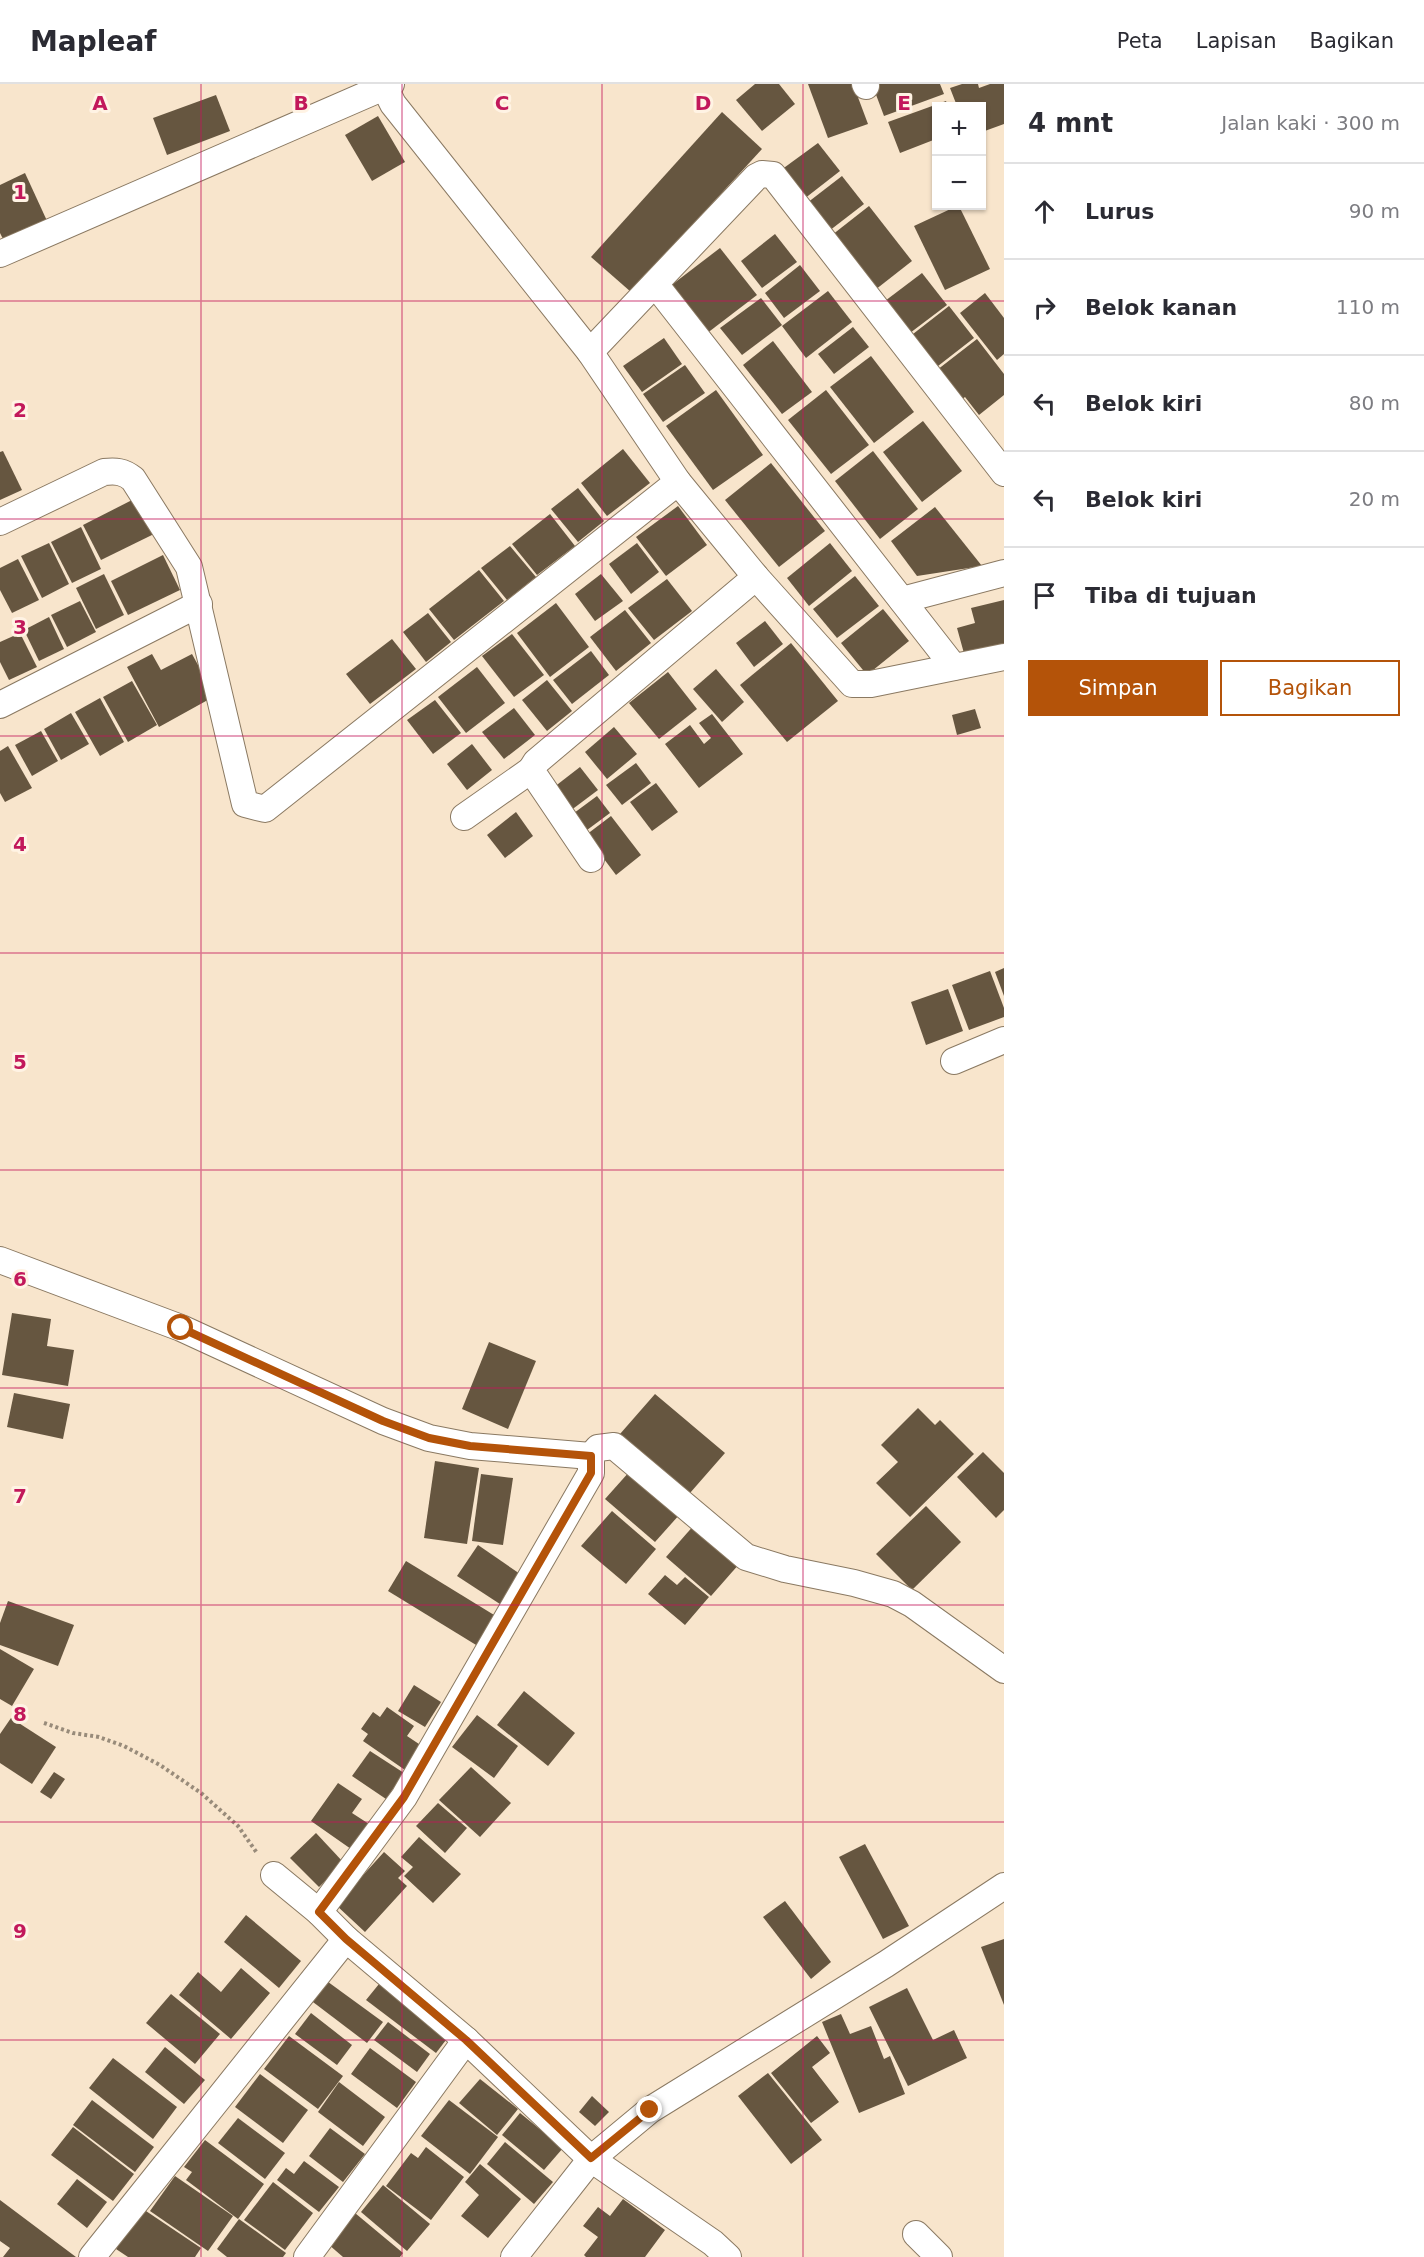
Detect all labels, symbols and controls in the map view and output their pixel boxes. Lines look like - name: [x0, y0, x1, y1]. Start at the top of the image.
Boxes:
- text: Mapleaf: [30, 25, 156, 58]
- text: Peta: [1117, 29, 1163, 53]
- text: Lapisan: [1196, 29, 1277, 53]
- text: Bagikan: [1310, 29, 1394, 53]
- text: A: [92, 91, 108, 115]
- text: B: [293, 91, 309, 115]
- text: C: [495, 91, 509, 115]
- text: D: [695, 91, 711, 115]
- text: E: [897, 91, 911, 115]
- map controls: [932, 102, 986, 210]
- button: +: [932, 102, 986, 156]
- text: 4 mnt: [1028, 108, 1113, 138]
- text: Jalan kaki · 300 m: [1221, 111, 1400, 135]
- button: −: [932, 156, 986, 210]
- text: 1: [13, 180, 27, 204]
- icon: ahead: [1028, 195, 1061, 228]
- text: Lurus: [1085, 199, 1154, 224]
- text: 90 m: [1349, 199, 1400, 223]
- icon: right: [1028, 291, 1061, 324]
- text: Belok kanan: [1085, 295, 1237, 320]
- text: 110 m: [1336, 295, 1400, 319]
- icon: left: [1028, 387, 1061, 420]
- text: Belok kiri: [1085, 391, 1202, 416]
- text: 80 m: [1349, 391, 1400, 415]
- text: 2: [13, 398, 27, 422]
- icon: left: [1028, 483, 1061, 516]
- text: Belok kiri: [1085, 487, 1202, 512]
- text: 20 m: [1349, 487, 1400, 511]
- icon: arrive: [1028, 579, 1061, 612]
- text: Tiba di tujuan: [1085, 583, 1257, 608]
- text: 3: [13, 615, 27, 639]
- button: Simpan: [1028, 660, 1208, 716]
- button: Bagikan: [1220, 660, 1400, 716]
- text: 4: [13, 832, 27, 856]
- text: 5: [13, 1050, 27, 1074]
- text: 6: [13, 1267, 27, 1291]
- route start: [167, 1314, 193, 1340]
- text: 7: [13, 1484, 27, 1508]
- text: 8: [13, 1702, 27, 1726]
- text: 9: [13, 1919, 27, 1943]
- route end: [636, 2096, 662, 2122]

